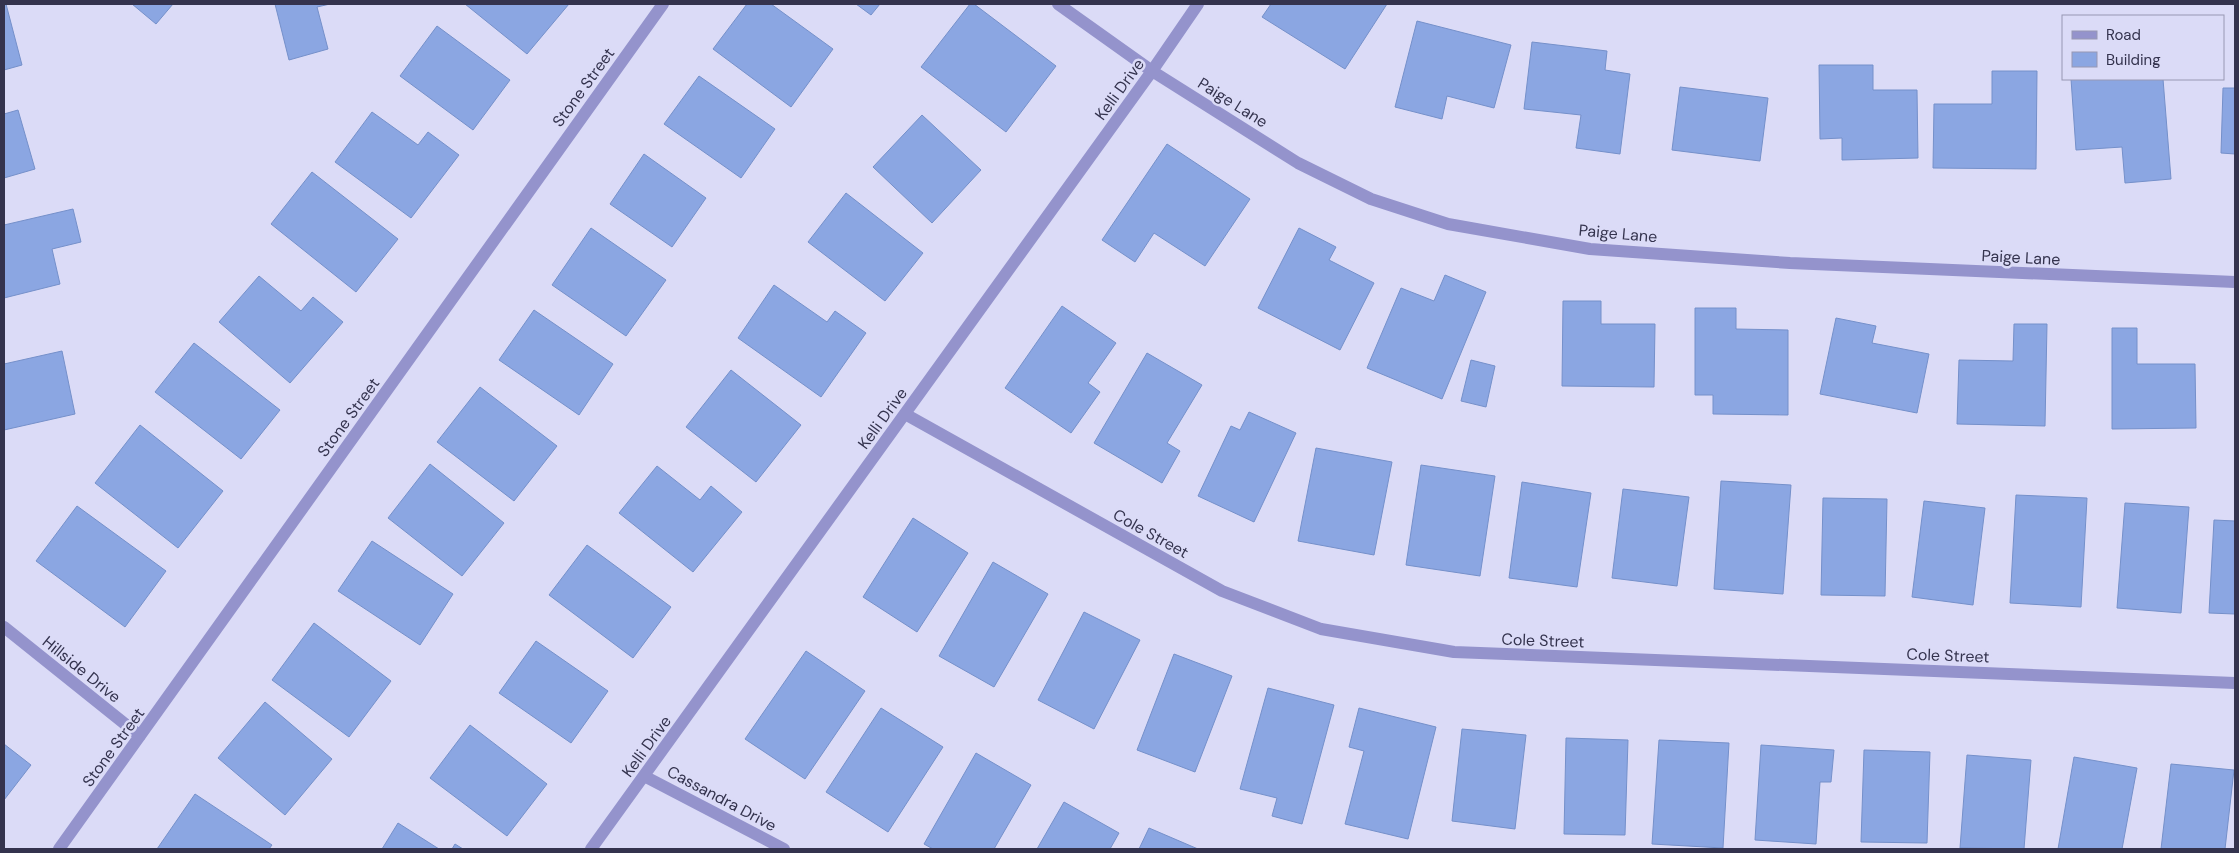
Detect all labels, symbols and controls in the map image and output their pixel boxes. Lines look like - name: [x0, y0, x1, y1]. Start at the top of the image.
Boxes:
- legend: [2062, 15, 2224, 80]
- text: Road: [2106, 25, 2141, 45]
- street label: Stone Street: [548, 44, 619, 131]
- text: Building: [2106, 50, 2161, 70]
- street label: Kelli Drive: [1090, 54, 1149, 124]
- street label: Paige Lane: [1194, 73, 1272, 132]
- street label: Paige Lane: [1578, 220, 1658, 247]
- street label: Paige Lane: [1981, 245, 2061, 270]
- street label: Stone Street: [313, 374, 384, 461]
- street label: Kelli Drive: [853, 383, 912, 453]
- street label: Cole Street: [1109, 504, 1192, 563]
- street label: Cole Street: [1501, 629, 1585, 652]
- street label: Hillside Drive: [38, 631, 125, 707]
- street label: Cole Street: [1906, 644, 1990, 667]
- street label: Stone Street: [78, 704, 149, 791]
- street label: Kelli Drive: [617, 711, 676, 781]
- street label: Cassandra Drive: [663, 761, 780, 836]

